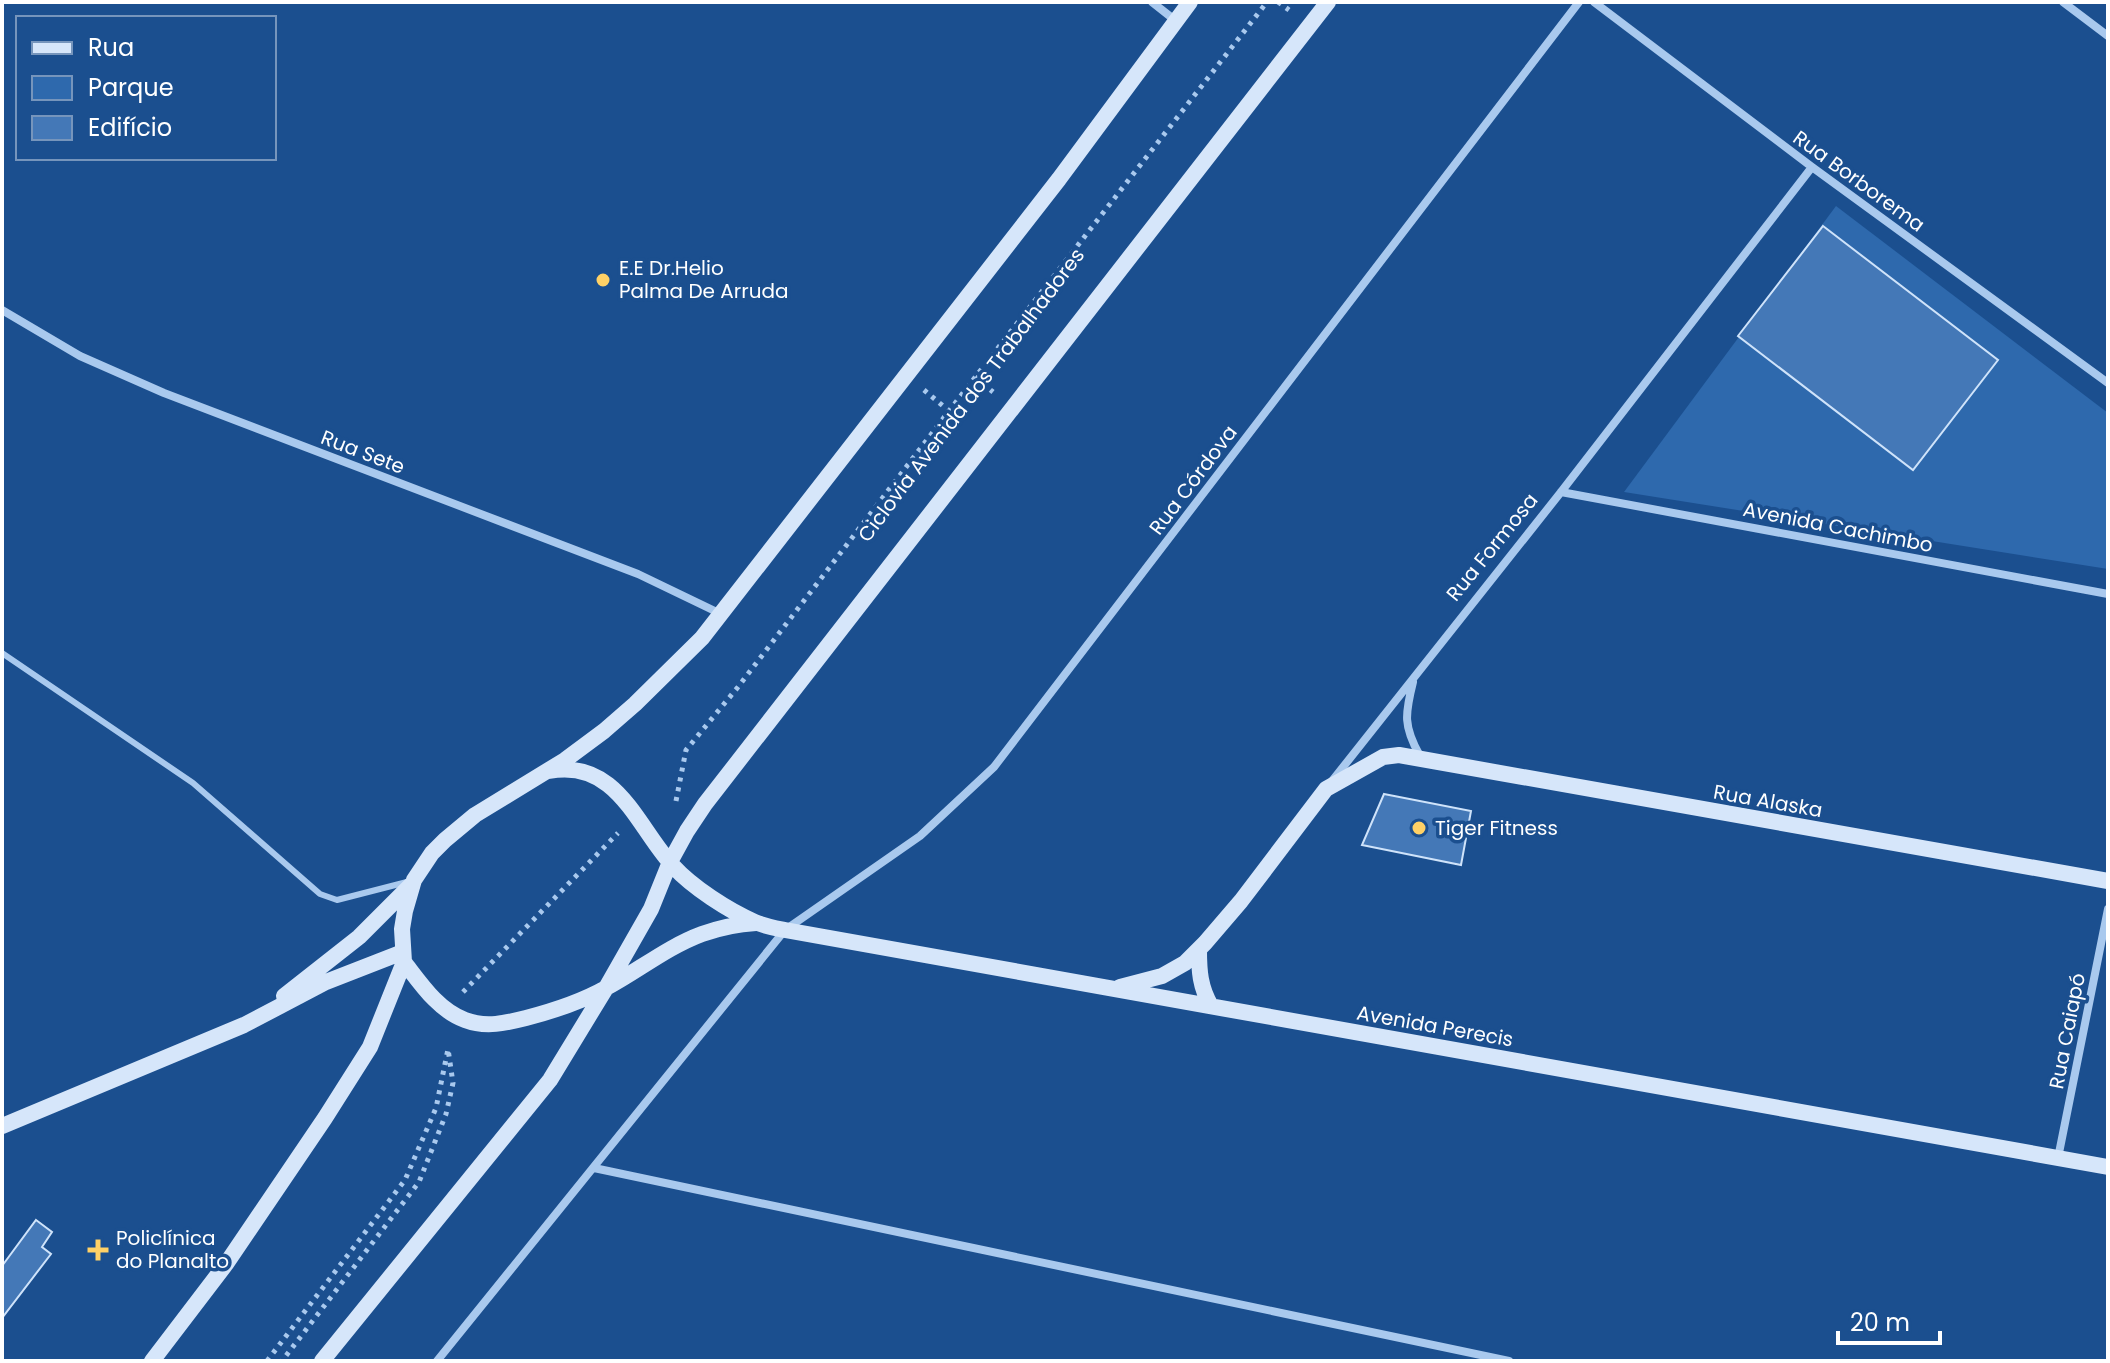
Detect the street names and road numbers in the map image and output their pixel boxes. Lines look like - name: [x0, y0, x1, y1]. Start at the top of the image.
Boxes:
- street label: Rua Borborema: [1787, 124, 1931, 238]
- street label: Ciclovia Avenida dos Trabalhadores: [851, 242, 1091, 548]
- street label: Rua Córdova: [1143, 419, 1243, 541]
- street label: Rua Sete: [317, 423, 409, 481]
- street label: Rua Formosa: [1440, 487, 1544, 607]
- street label: Avenida Cachimbo: [1741, 495, 1935, 559]
- street label: Rua Alaska: [1711, 778, 1825, 824]
- street label: Rua Caiapó: [2042, 971, 2092, 1091]
- street label: Avenida Perecis: [1354, 998, 1516, 1054]

